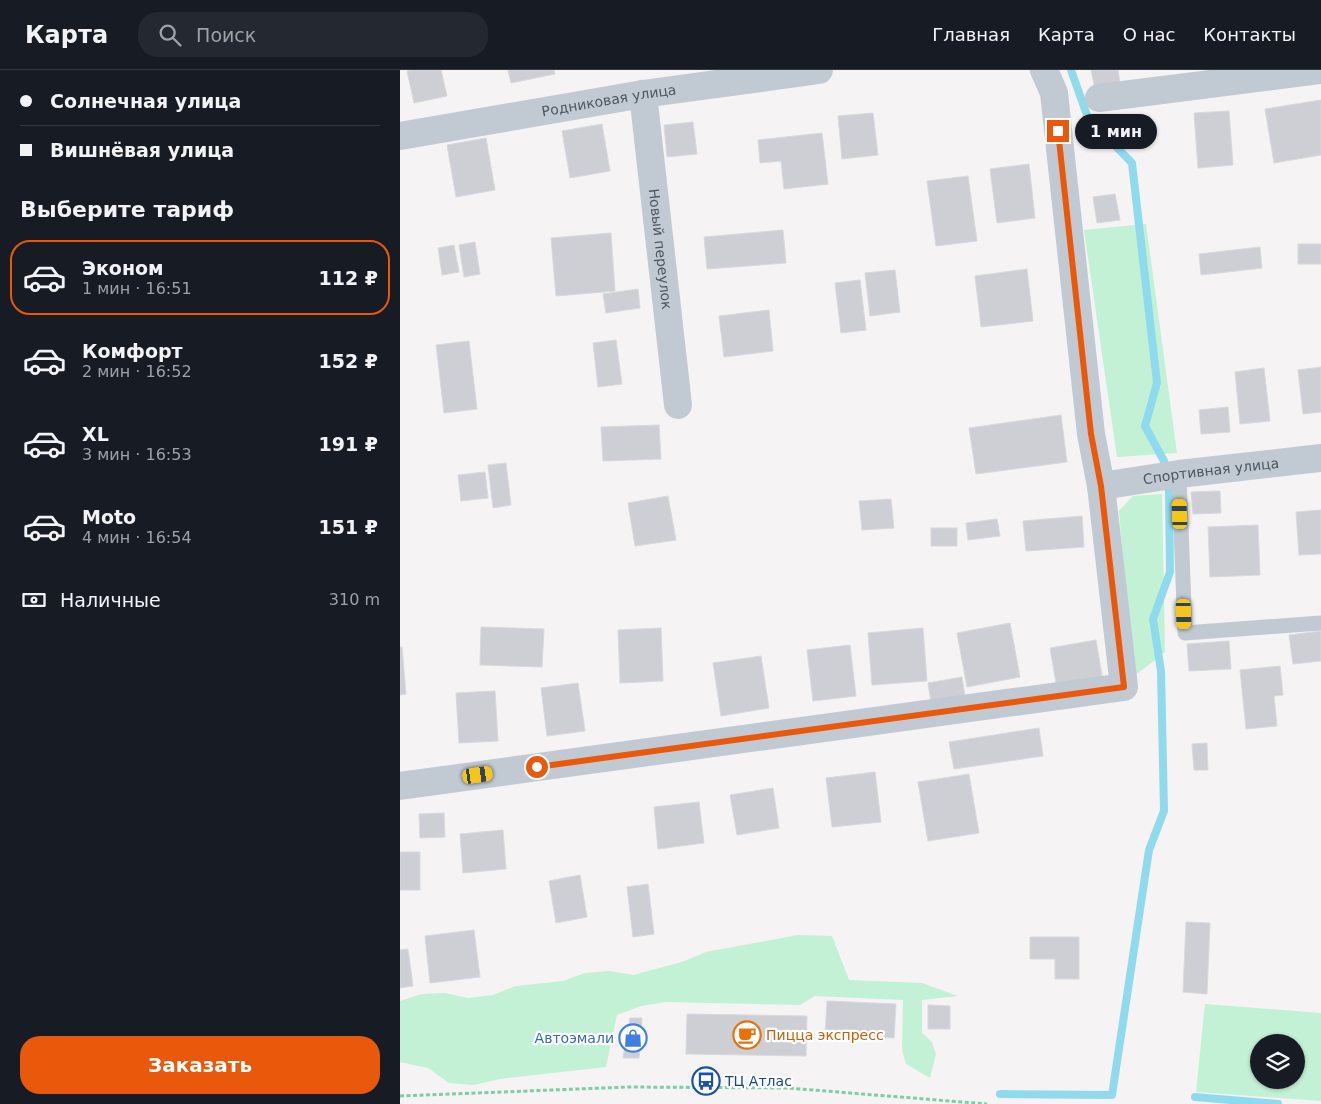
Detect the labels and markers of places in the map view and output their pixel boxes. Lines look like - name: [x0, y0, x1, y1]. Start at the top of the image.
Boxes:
- cafe icon: Пицца экспресс: [732, 1020, 762, 1050]
- shop icon: Автоэмали: [618, 1023, 648, 1053]
- place label: Пицца экспресс: [766, 1027, 884, 1043]
- place label: Автоэмали: [535, 1030, 614, 1046]
- bus stop icon: ТЦ Атлас: [691, 1066, 721, 1096]
- place label: ТЦ Атлас: [724, 1073, 792, 1089]

